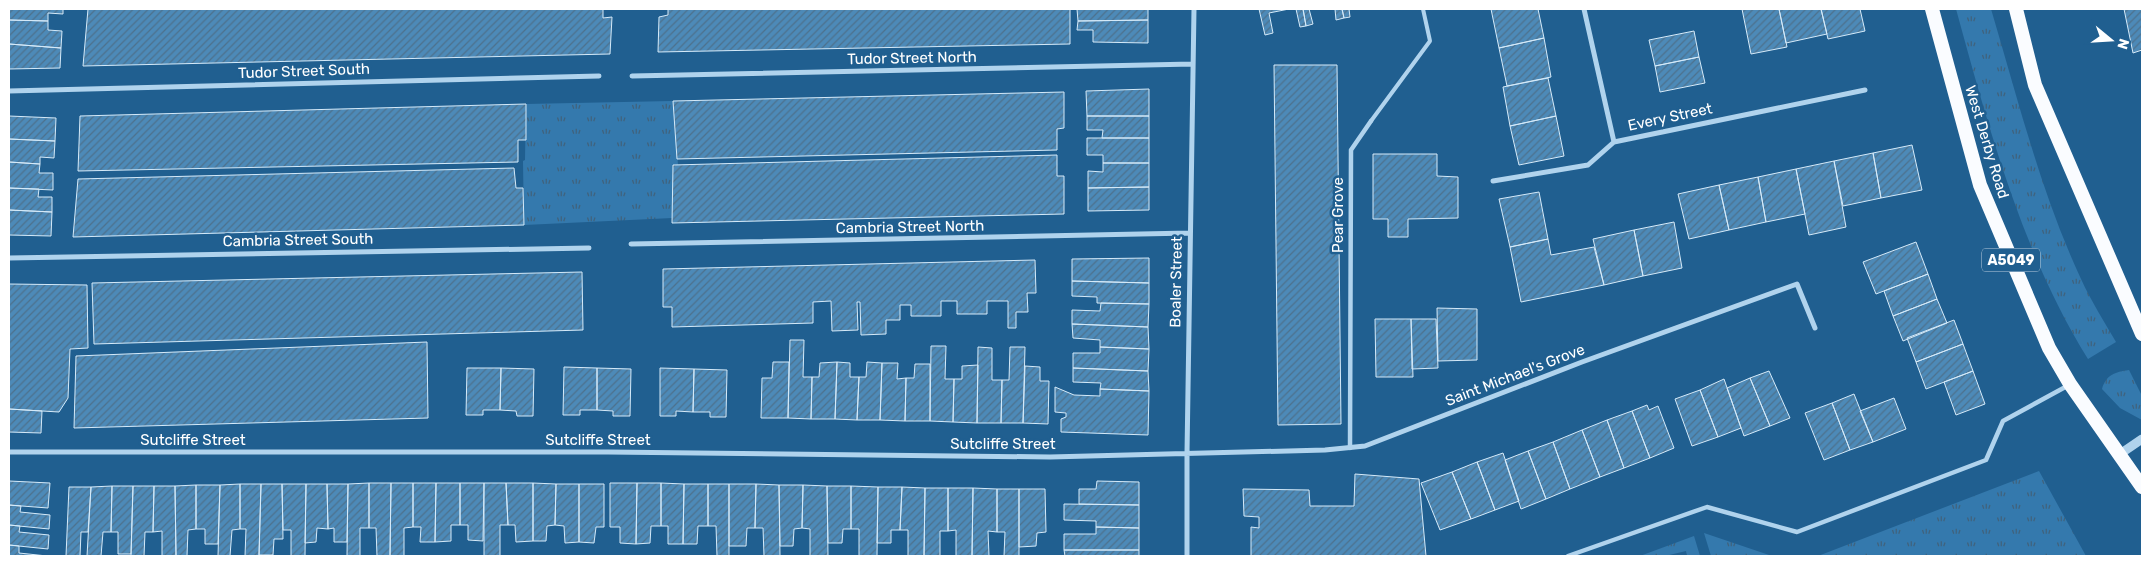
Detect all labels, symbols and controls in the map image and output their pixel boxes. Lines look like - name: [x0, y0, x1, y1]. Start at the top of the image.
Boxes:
- north arrow: [2086, 15, 2136, 65]
- text: N: [2113, 36, 2133, 51]
- street label: Tudor Street North: [847, 48, 977, 68]
- street label: Tudor Street South: [238, 60, 370, 82]
- street label: West Derby Road: [1961, 83, 2013, 201]
- street label: Every Street: [1626, 99, 1714, 135]
- street label: Pear Grove: [1329, 177, 1347, 253]
- street label: Cambria Street North: [836, 217, 984, 237]
- street label: Cambria Street South: [222, 230, 374, 250]
- street label: Boaler Street: [1166, 236, 1186, 328]
- road number: A5049: [1982, 248, 2040, 272]
- street label: Saint Michael's Grove: [1443, 340, 1587, 410]
- street label: Sutcliffe Street: [140, 431, 246, 449]
- street label: Sutcliffe Street: [545, 431, 651, 449]
- street label: Sutcliffe Street: [950, 435, 1056, 453]

